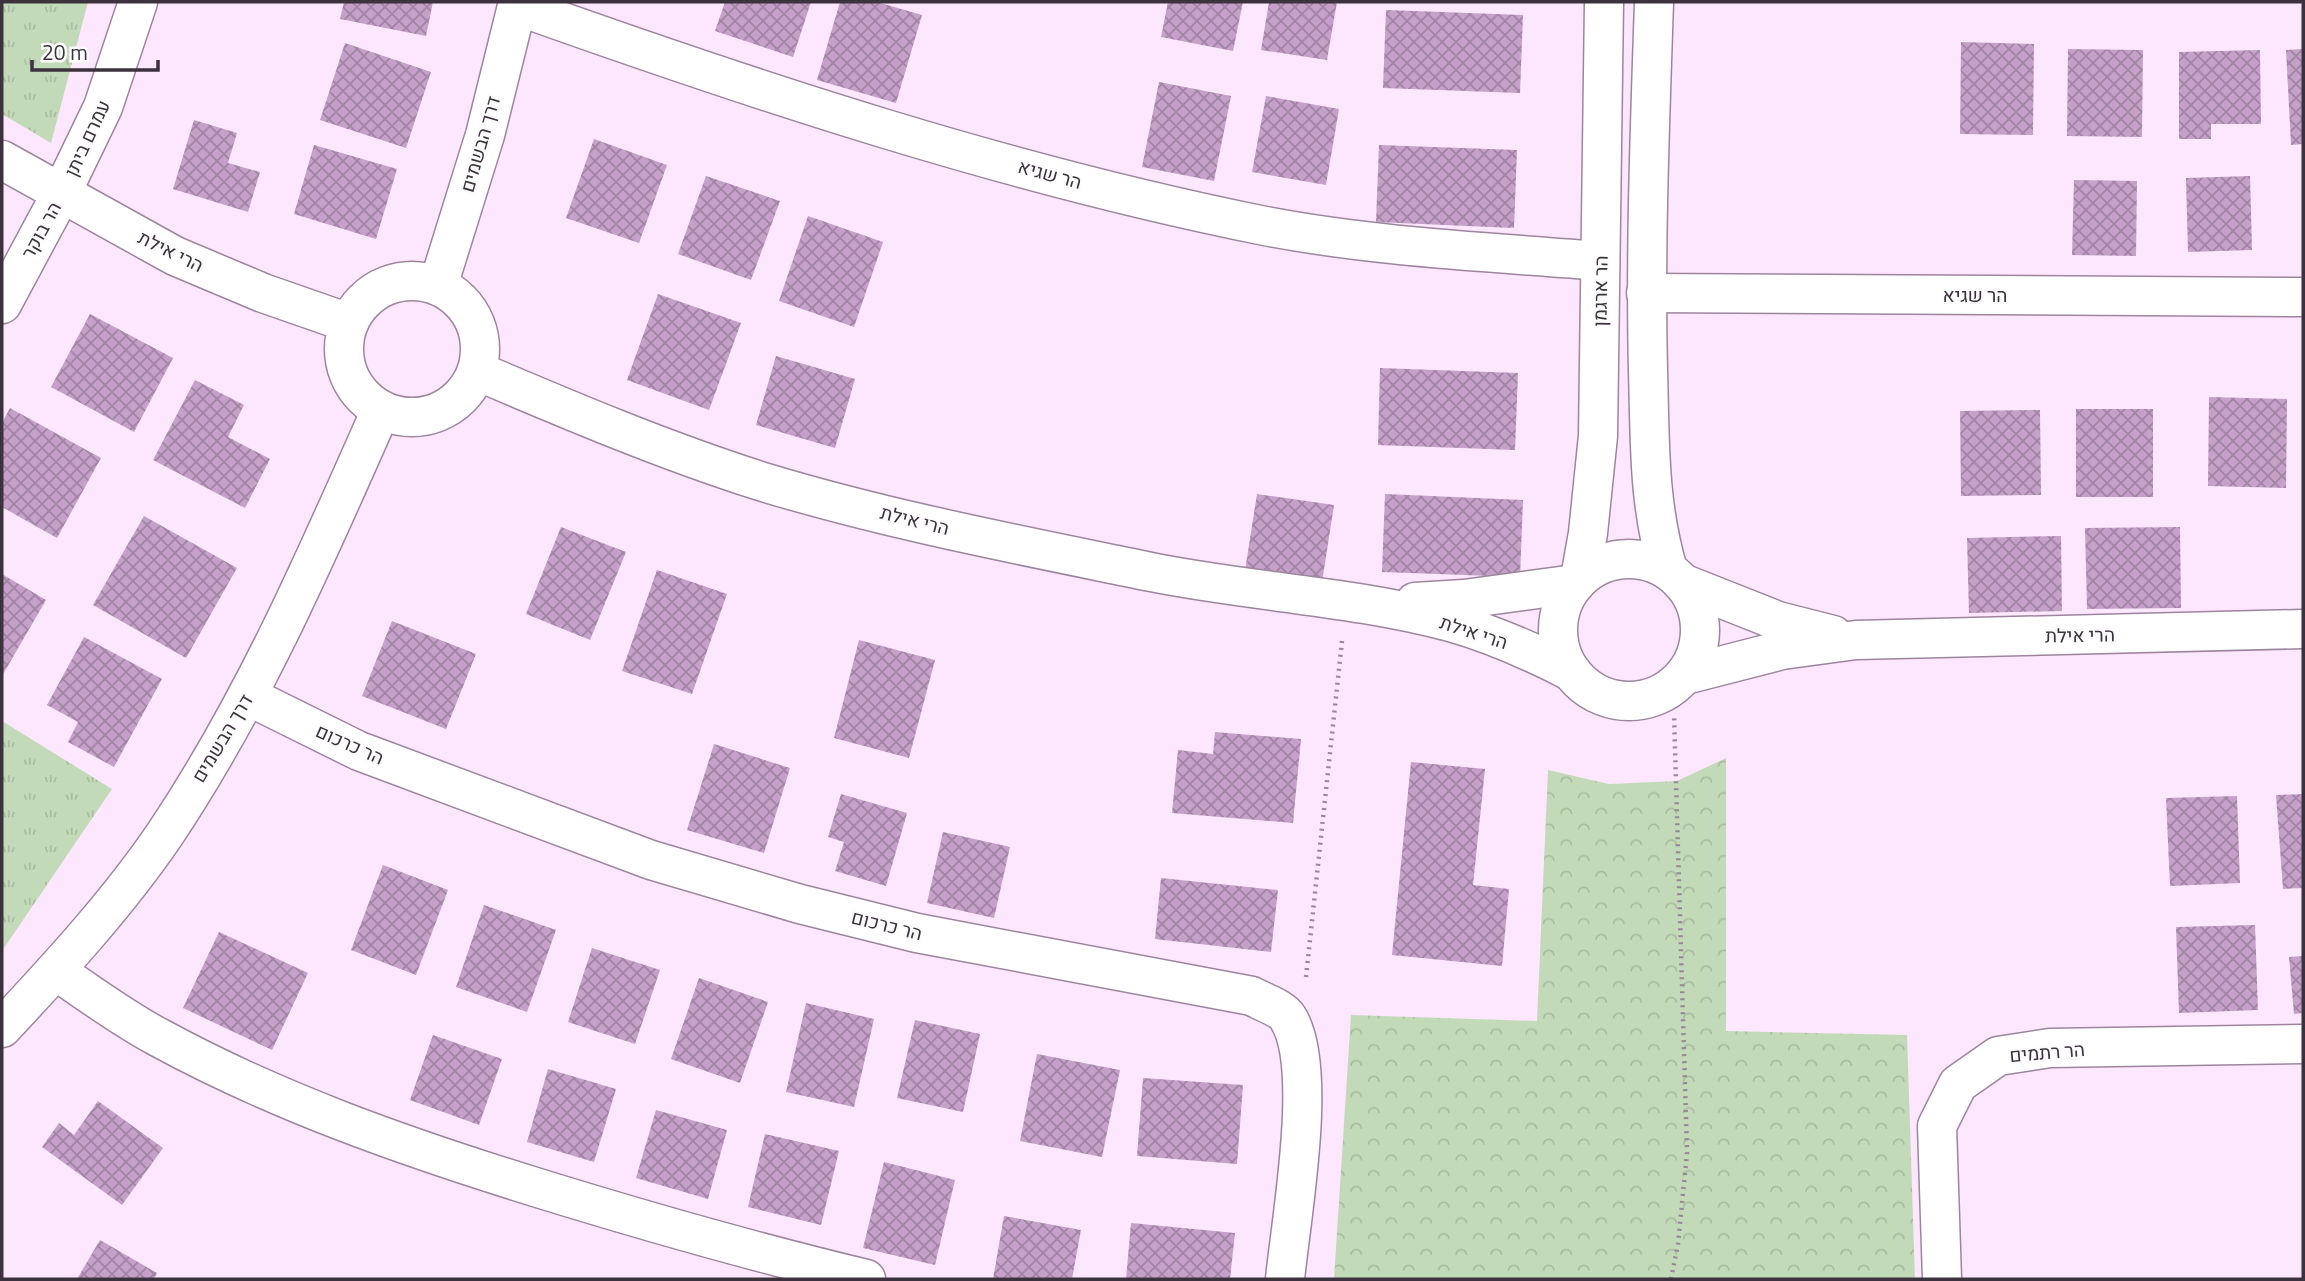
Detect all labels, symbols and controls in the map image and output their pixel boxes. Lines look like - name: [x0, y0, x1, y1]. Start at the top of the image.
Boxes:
- scale bar: [32, 28, 158, 72]
- text: 20 m: [42, 36, 88, 68]
- street label: דרך הבשמים: [452, 92, 507, 195]
- street label: עמרם ביתן: [56, 95, 117, 181]
- street label: הר שגיא: [1015, 151, 1085, 196]
- street label: הר בוקר: [13, 196, 68, 264]
- street label: הרי אילת: [133, 222, 209, 279]
- street label: הר ארגמן: [1584, 255, 1615, 327]
- street label: הר שגיא: [1942, 280, 2008, 309]
- street label: הרי אילת: [878, 497, 953, 542]
- street label: הרי אילת: [1436, 607, 1512, 656]
- street label: הרי אילת: [2045, 619, 2115, 650]
- street label: דרך הבשמים: [184, 688, 260, 788]
- street label: הר כרכום: [311, 716, 389, 771]
- street label: הר כרכום: [849, 902, 926, 947]
- street label: הר רתמים: [2008, 1034, 2086, 1069]

